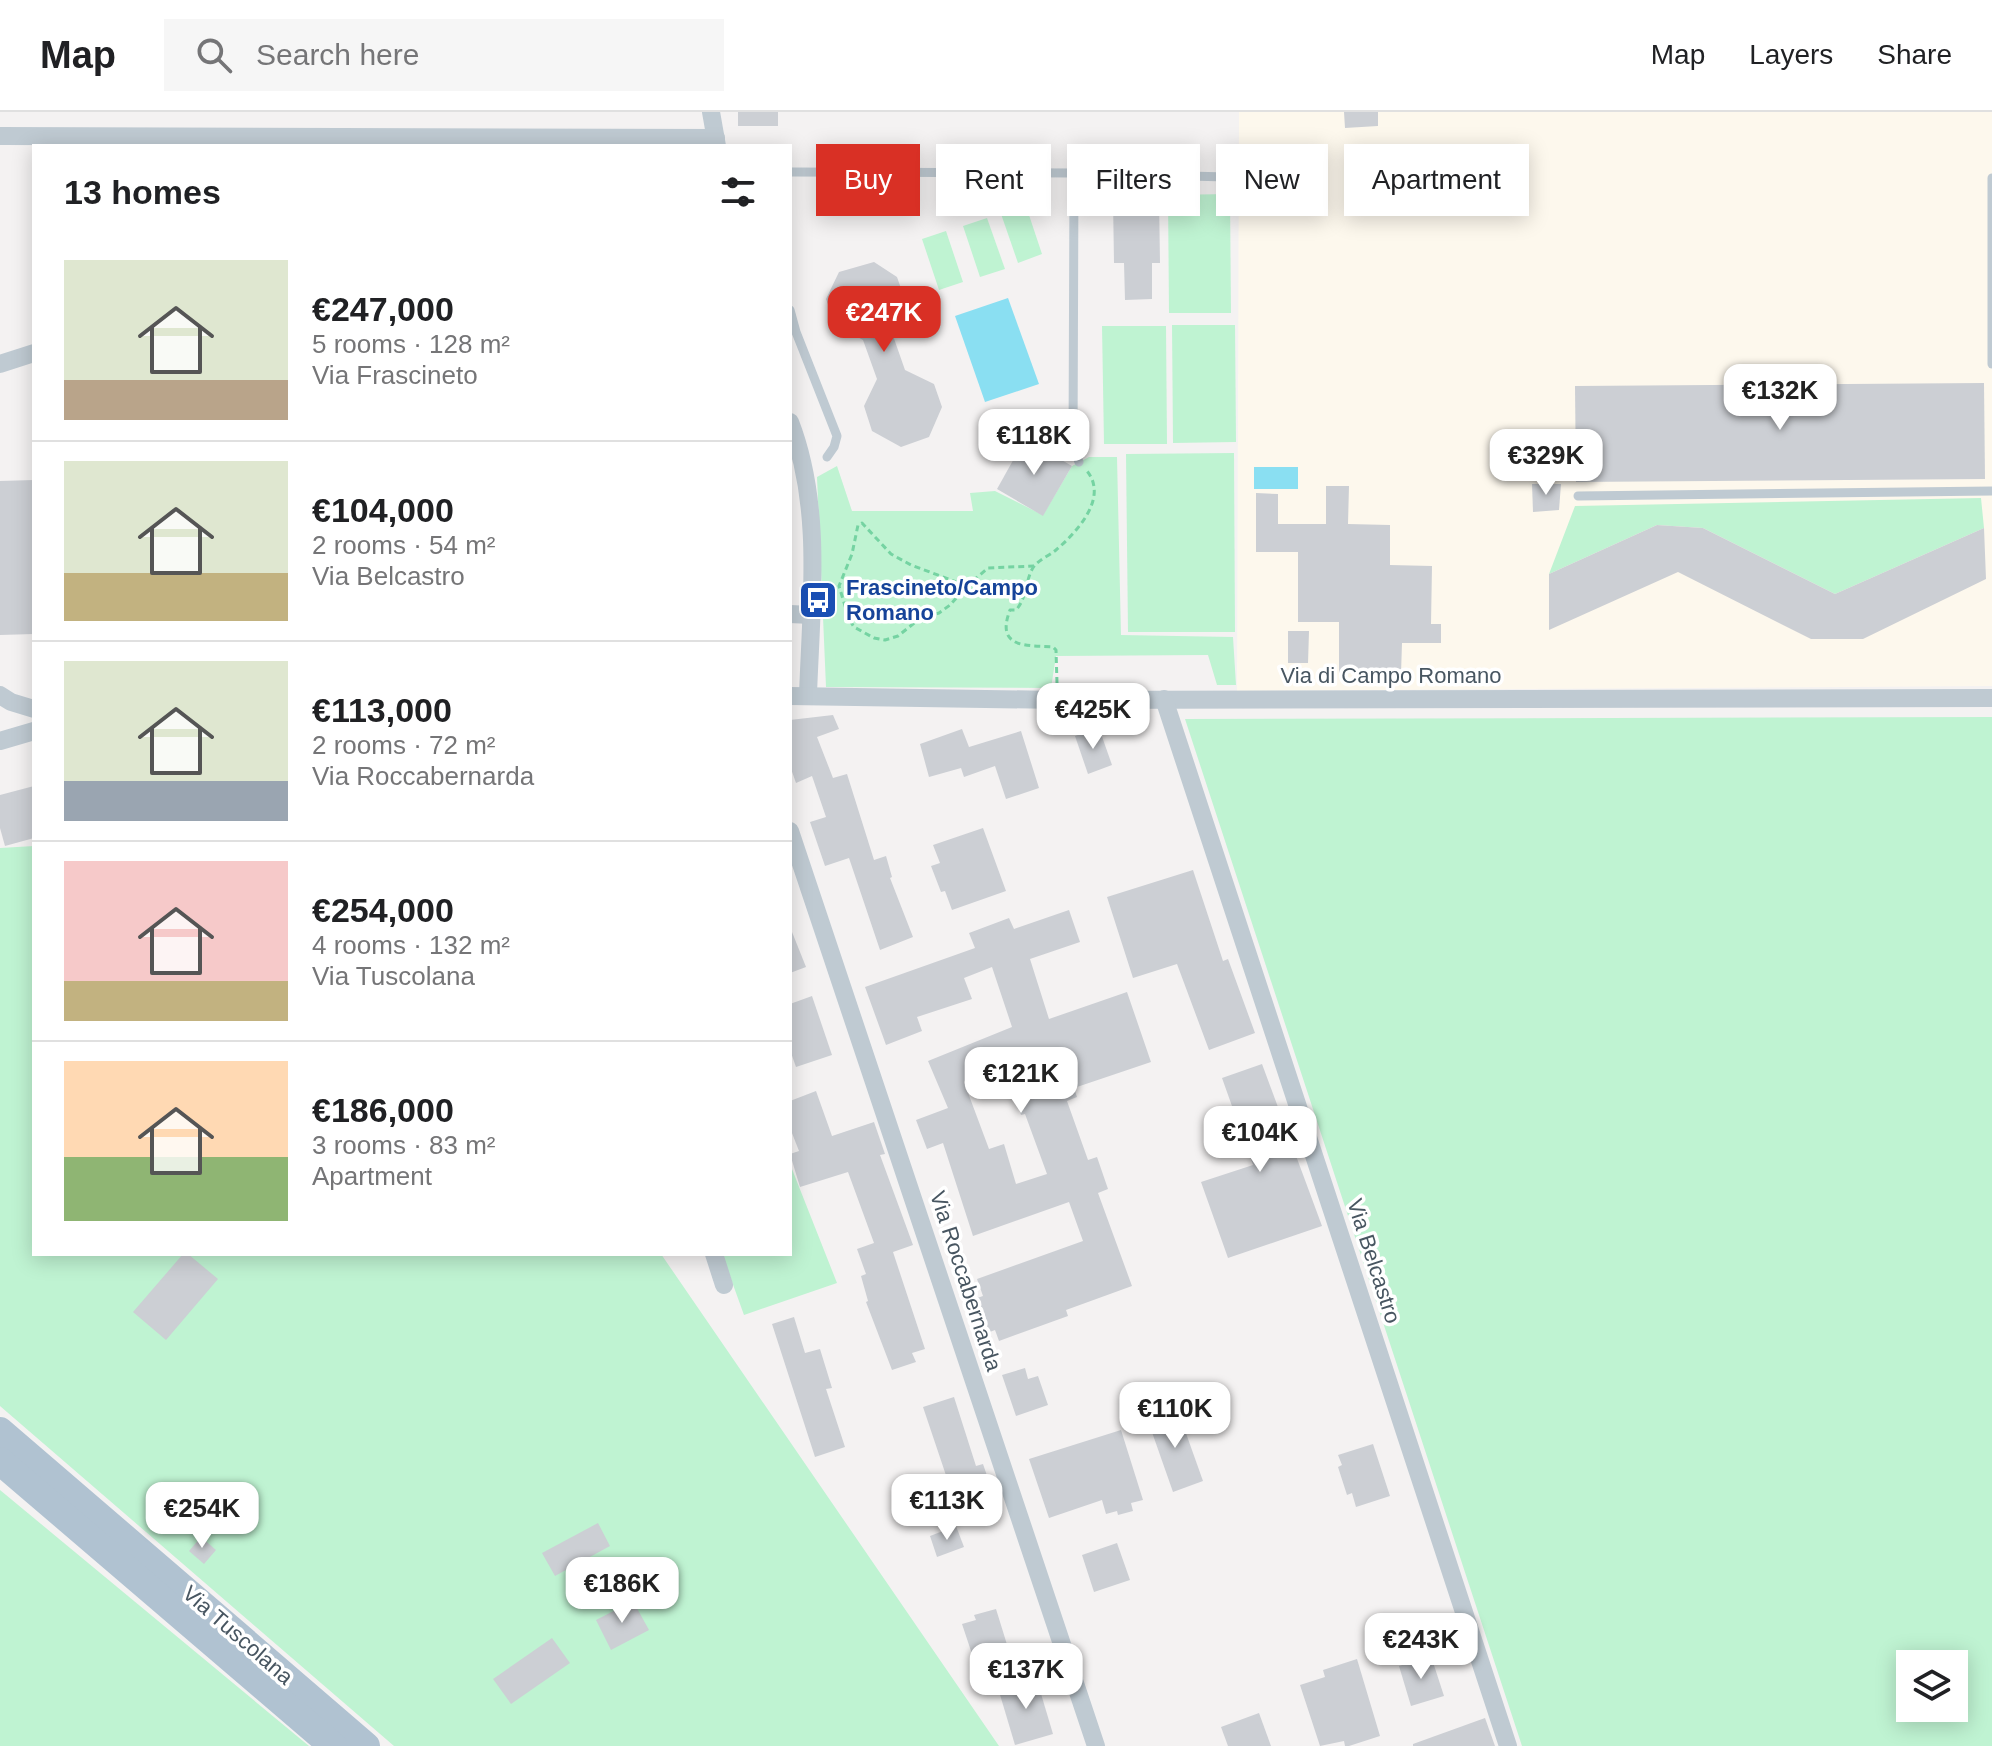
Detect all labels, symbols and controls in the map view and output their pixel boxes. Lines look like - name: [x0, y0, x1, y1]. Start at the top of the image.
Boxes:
- search box: [164, 19, 724, 91]
- icon: search: [192, 33, 236, 77]
- text: Map: [40, 34, 116, 76]
- text: Search here: [256, 38, 419, 71]
- text: Map: [1651, 39, 1705, 70]
- text: Layers: [1749, 39, 1833, 70]
- text: Share: [1877, 39, 1952, 70]
- chip: Buy: [816, 144, 920, 216]
- chip: Rent: [936, 144, 1051, 216]
- chip: Filters: [1067, 144, 1200, 216]
- chip: New: [1216, 144, 1328, 216]
- chip: Apartment: [1344, 144, 1529, 216]
- icon: filters: [716, 170, 760, 214]
- text: 13 homes: [64, 173, 221, 211]
- pin: €247K: [828, 286, 940, 354]
- text: €247,000: [312, 290, 454, 328]
- icon: home: [128, 292, 224, 388]
- text: €247K: [846, 297, 922, 327]
- text: 5 rooms · 128 m²: [312, 329, 510, 359]
- text: Via Frascineto: [312, 360, 478, 390]
- pin: €132K: [1724, 364, 1836, 432]
- text: €132K: [1742, 375, 1818, 405]
- pin: €118K: [978, 409, 1090, 477]
- text: €118K: [996, 420, 1072, 450]
- pin: €329K: [1490, 429, 1602, 497]
- text: €329K: [1508, 440, 1584, 470]
- text: €104,000: [312, 491, 454, 529]
- icon: home: [128, 493, 224, 589]
- text: 2 rooms · 54 m²: [312, 530, 496, 560]
- text: Via Belcastro: [312, 561, 465, 591]
- place label: Frascineto/Campo Romano: [846, 575, 1038, 625]
- bus stop icon: Frascineto/Campo Romano: [797, 579, 839, 621]
- street label: Via di Campo Romano: [1281, 663, 1501, 688]
- pin: €425K: [1037, 683, 1149, 751]
- text: €113,000: [312, 691, 452, 729]
- icon: home: [128, 693, 224, 789]
- text: €425K: [1055, 694, 1131, 724]
- text: 2 rooms · 72 m²: [312, 730, 496, 760]
- text: Via Roccabernarda: [312, 761, 534, 791]
- text: €254,000: [312, 891, 454, 929]
- icon: home: [128, 893, 224, 989]
- text: 4 rooms · 132 m²: [312, 930, 510, 960]
- text: Via Tuscolana: [312, 961, 475, 991]
- pin: €121K: [965, 1047, 1077, 1115]
- text: €121K: [983, 1058, 1059, 1088]
- text: €186,000: [312, 1091, 454, 1129]
- icon: home: [128, 1093, 224, 1189]
- pin: €104K: [1204, 1106, 1316, 1174]
- text: €104K: [1222, 1117, 1298, 1147]
- text: 3 rooms · 83 m²: [312, 1130, 496, 1160]
- text: Apartment: [312, 1161, 432, 1191]
- street label: Via Roccabernarda: [925, 1188, 1007, 1375]
- street label: Via Belcastro: [1342, 1196, 1406, 1326]
- pin: €110K: [1119, 1382, 1231, 1450]
- text: €110K: [1137, 1393, 1213, 1423]
- pin: €113K: [891, 1474, 1003, 1542]
- pin: €254K: [146, 1482, 258, 1550]
- text: €113K: [909, 1485, 985, 1515]
- text: €254K: [164, 1493, 240, 1523]
- pin: €186K: [566, 1557, 678, 1625]
- text: €186K: [584, 1568, 660, 1598]
- street label: Via Tuscolana: [178, 1580, 299, 1690]
- pin: €243K: [1365, 1613, 1477, 1681]
- text: €243K: [1383, 1624, 1459, 1654]
- pin: €137K: [970, 1643, 1082, 1711]
- map controls: [1896, 1650, 1968, 1722]
- button: layers: [1896, 1650, 1968, 1722]
- text: €137K: [988, 1654, 1064, 1684]

